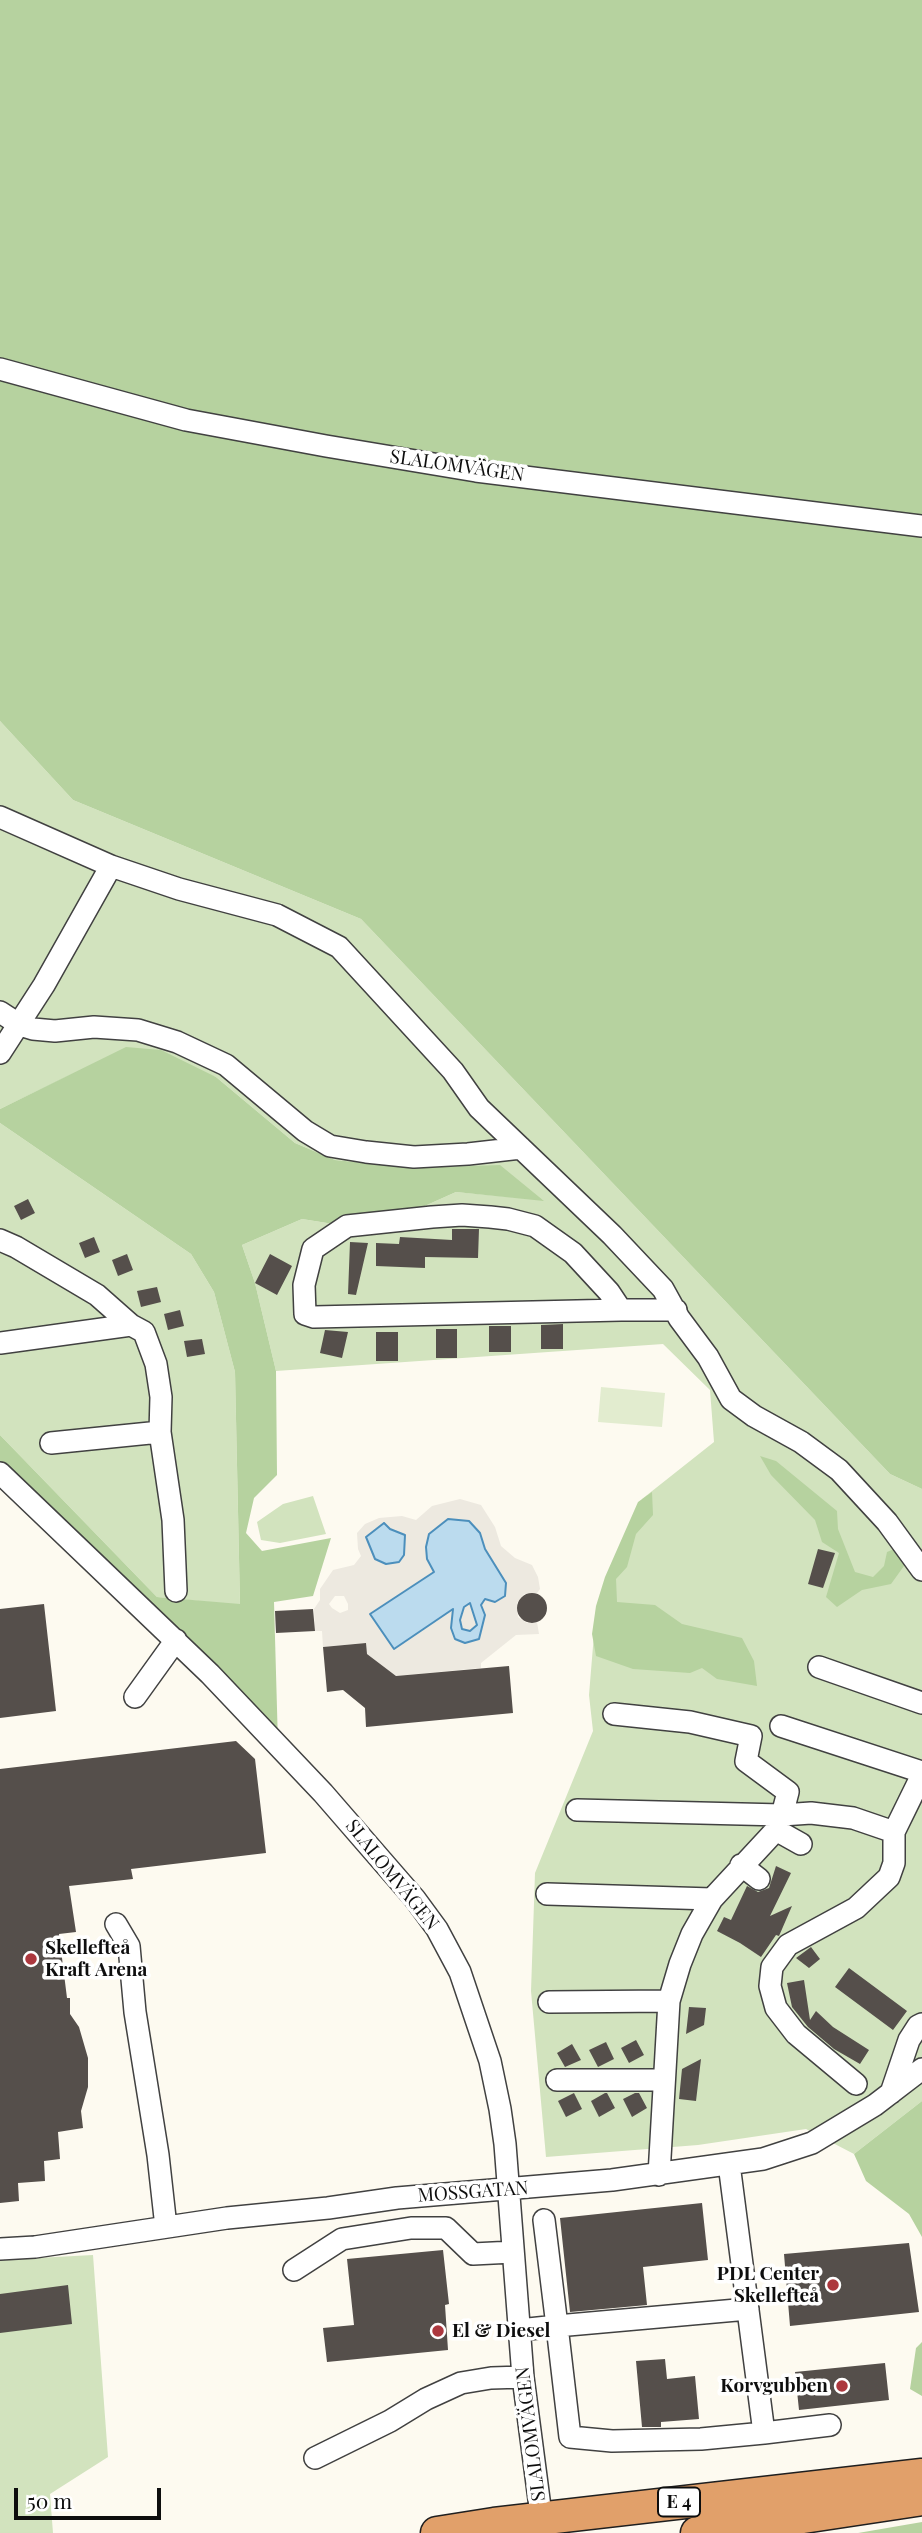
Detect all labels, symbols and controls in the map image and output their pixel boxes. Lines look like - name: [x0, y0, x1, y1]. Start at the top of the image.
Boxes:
- street label: SLALOMVÄGEN: [388, 445, 526, 487]
- street label: SLALOMVÄGEN: [340, 1815, 444, 1935]
- place label: Skellefteå Kraft Arena: [45, 1937, 147, 1981]
- marker: Skellefteå Kraft Arena: [23, 1951, 39, 1967]
- street label: MOSSGATAN: [417, 2177, 529, 2207]
- place label: PDL Center Skellefteå: [717, 2263, 819, 2307]
- marker: PDL Center Skellefteå: [825, 2277, 841, 2293]
- place label: El & Diesel: [452, 2320, 550, 2342]
- marker: El & Diesel: [430, 2323, 446, 2339]
- street label: SLALOMVÄGEN: [511, 2365, 551, 2503]
- place label: Korvgubben: [720, 2375, 828, 2397]
- marker: Korvgubben: [834, 2378, 850, 2394]
- scale bar: [18, 2474, 164, 2518]
- text: 50 m: [27, 2486, 72, 2514]
- road number: E 4: [658, 2488, 700, 2516]

